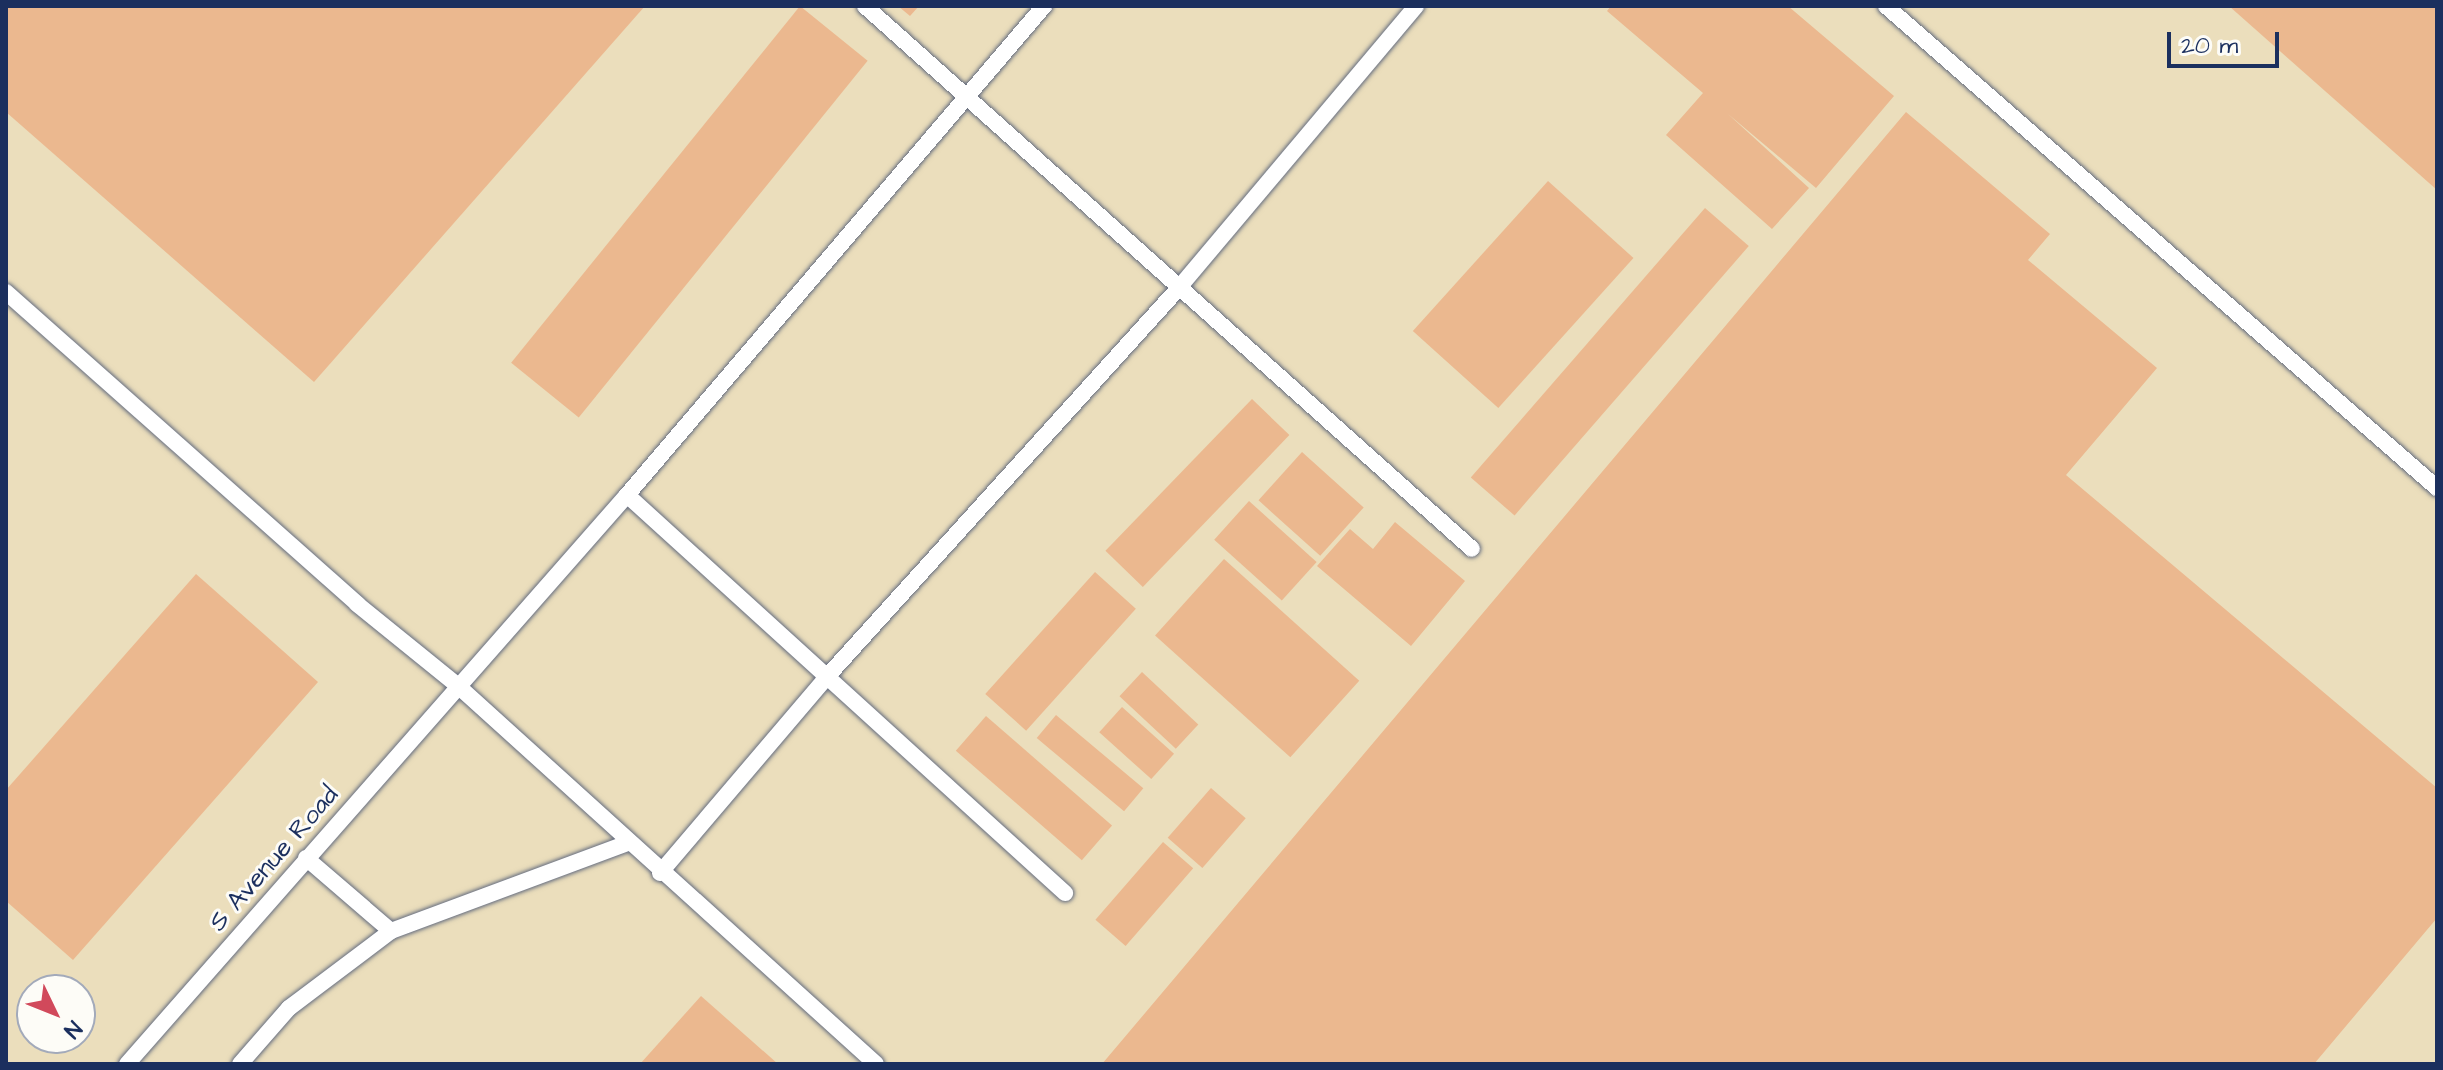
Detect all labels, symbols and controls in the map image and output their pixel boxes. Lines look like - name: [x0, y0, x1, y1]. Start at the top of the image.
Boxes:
- scale bar: [2171, 16, 2283, 66]
- text: 20 m: [2181, 29, 2238, 63]
- street label: S Avenue Road: [203, 780, 345, 938]
- north arrow: [16, 974, 96, 1054]
- text: N: [56, 1014, 89, 1045]

